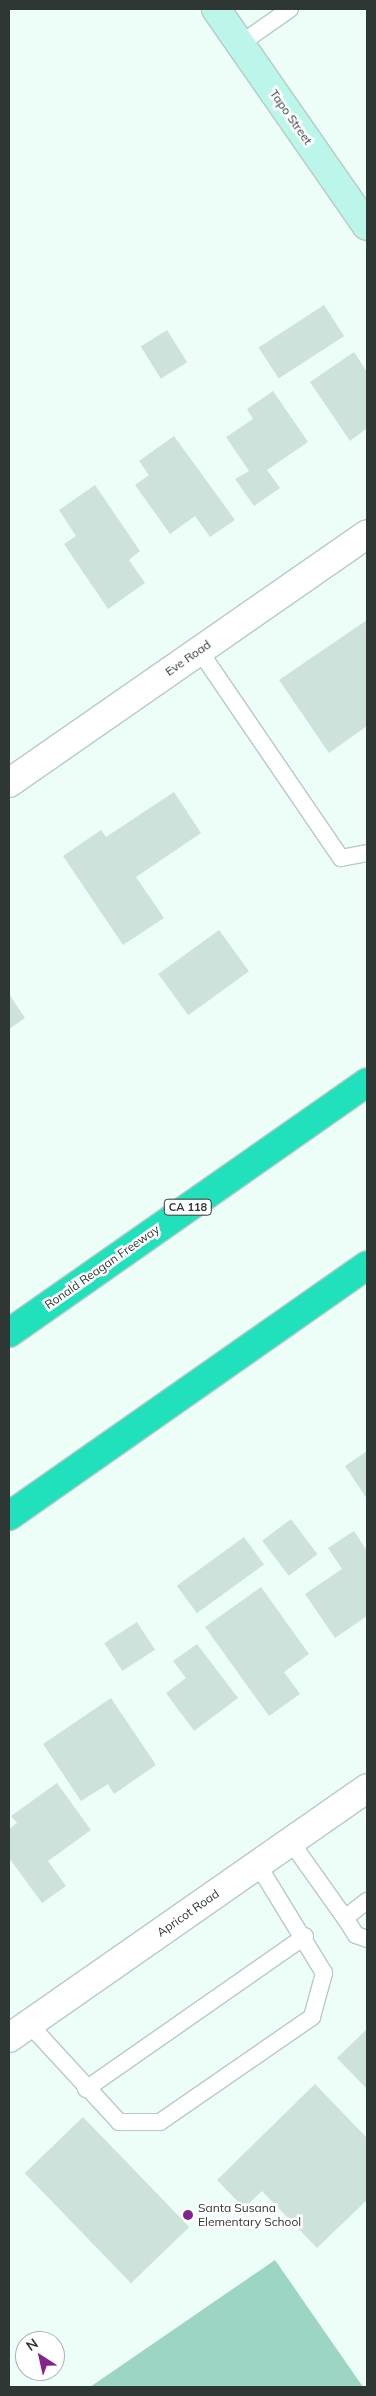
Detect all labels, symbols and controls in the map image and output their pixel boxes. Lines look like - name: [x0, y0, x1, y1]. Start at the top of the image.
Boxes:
- street label: Tapo Street: [267, 87, 315, 147]
- street label: Eve Road: [162, 637, 214, 679]
- road number: CA 118: [163, 1198, 213, 1216]
- street label: Ronald Reagan Freeway: [42, 1222, 162, 1312]
- street label: Apricot Road: [154, 1886, 222, 1940]
- place label: Santa Susana Elementary School: [198, 2201, 301, 2229]
- marker: Santa Susana Elementary School: [182, 2209, 194, 2221]
- north arrow: [15, 2331, 65, 2381]
- text: N: [22, 2334, 41, 2355]

